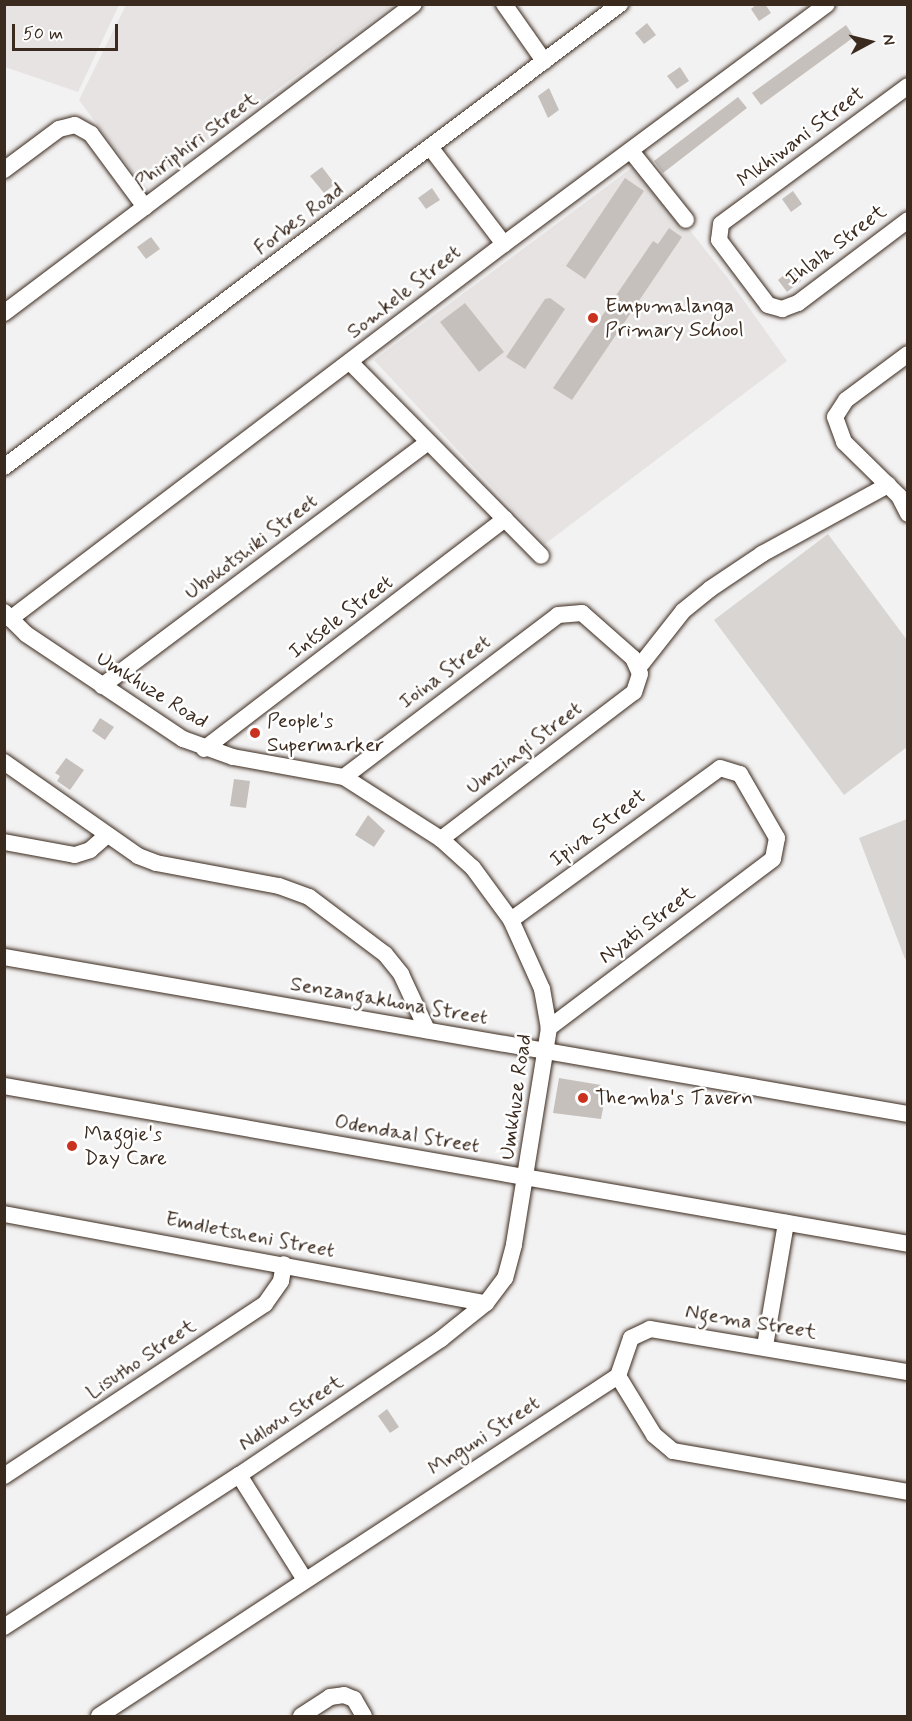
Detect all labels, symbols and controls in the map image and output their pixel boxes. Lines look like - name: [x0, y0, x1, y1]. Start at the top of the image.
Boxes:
- scale bar: [15, 12, 122, 50]
- north arrow: [840, 12, 900, 72]
- text: 50 m: [23, 22, 63, 46]
- text: N: [877, 33, 899, 46]
- street label: Mkhiwani Street: [733, 81, 869, 193]
- street label: Phiriphiri Street: [129, 86, 263, 196]
- street label: Forbes Road: [249, 177, 349, 261]
- street label: Ihlala Street: [781, 199, 891, 291]
- street label: Somkele Street: [341, 239, 467, 345]
- place label: Empumalanga Primary School: [605, 293, 744, 343]
- marker: Empumalanga Primary School: [586, 311, 600, 325]
- street label: Ubokotshiki Street: [178, 488, 324, 606]
- street label: Intsele Street: [282, 569, 400, 665]
- street label: Ioina Street: [393, 628, 497, 716]
- street label: Umkhuze Road: [91, 646, 213, 734]
- street label: Umzingi Street: [459, 695, 589, 801]
- place label: People's Supermarker: [267, 708, 384, 758]
- marker: People's Supermarker: [248, 726, 262, 740]
- street label: Ipiva Street: [545, 784, 651, 872]
- street label: Nyati Street: [594, 881, 700, 969]
- street label: Senzangakhona Street: [287, 971, 491, 1031]
- street label: Umkhuze Road: [495, 1032, 537, 1162]
- place label: Themba's Tavern: [595, 1085, 749, 1111]
- marker: Themba's Tavern: [576, 1091, 590, 1105]
- street label: Odendaal Street: [331, 1109, 483, 1159]
- place label: Maggie's Day Care: [84, 1121, 170, 1171]
- marker: Maggie's Day Care: [65, 1139, 79, 1153]
- street label: Emdletsheni Street: [162, 1206, 338, 1264]
- street label: Ngema Street: [683, 1299, 819, 1345]
- street label: Lisutho Street: [81, 1313, 201, 1405]
- street label: Ndlovu Street: [234, 1369, 348, 1457]
- street label: Mnguni Street: [422, 1390, 546, 1482]

